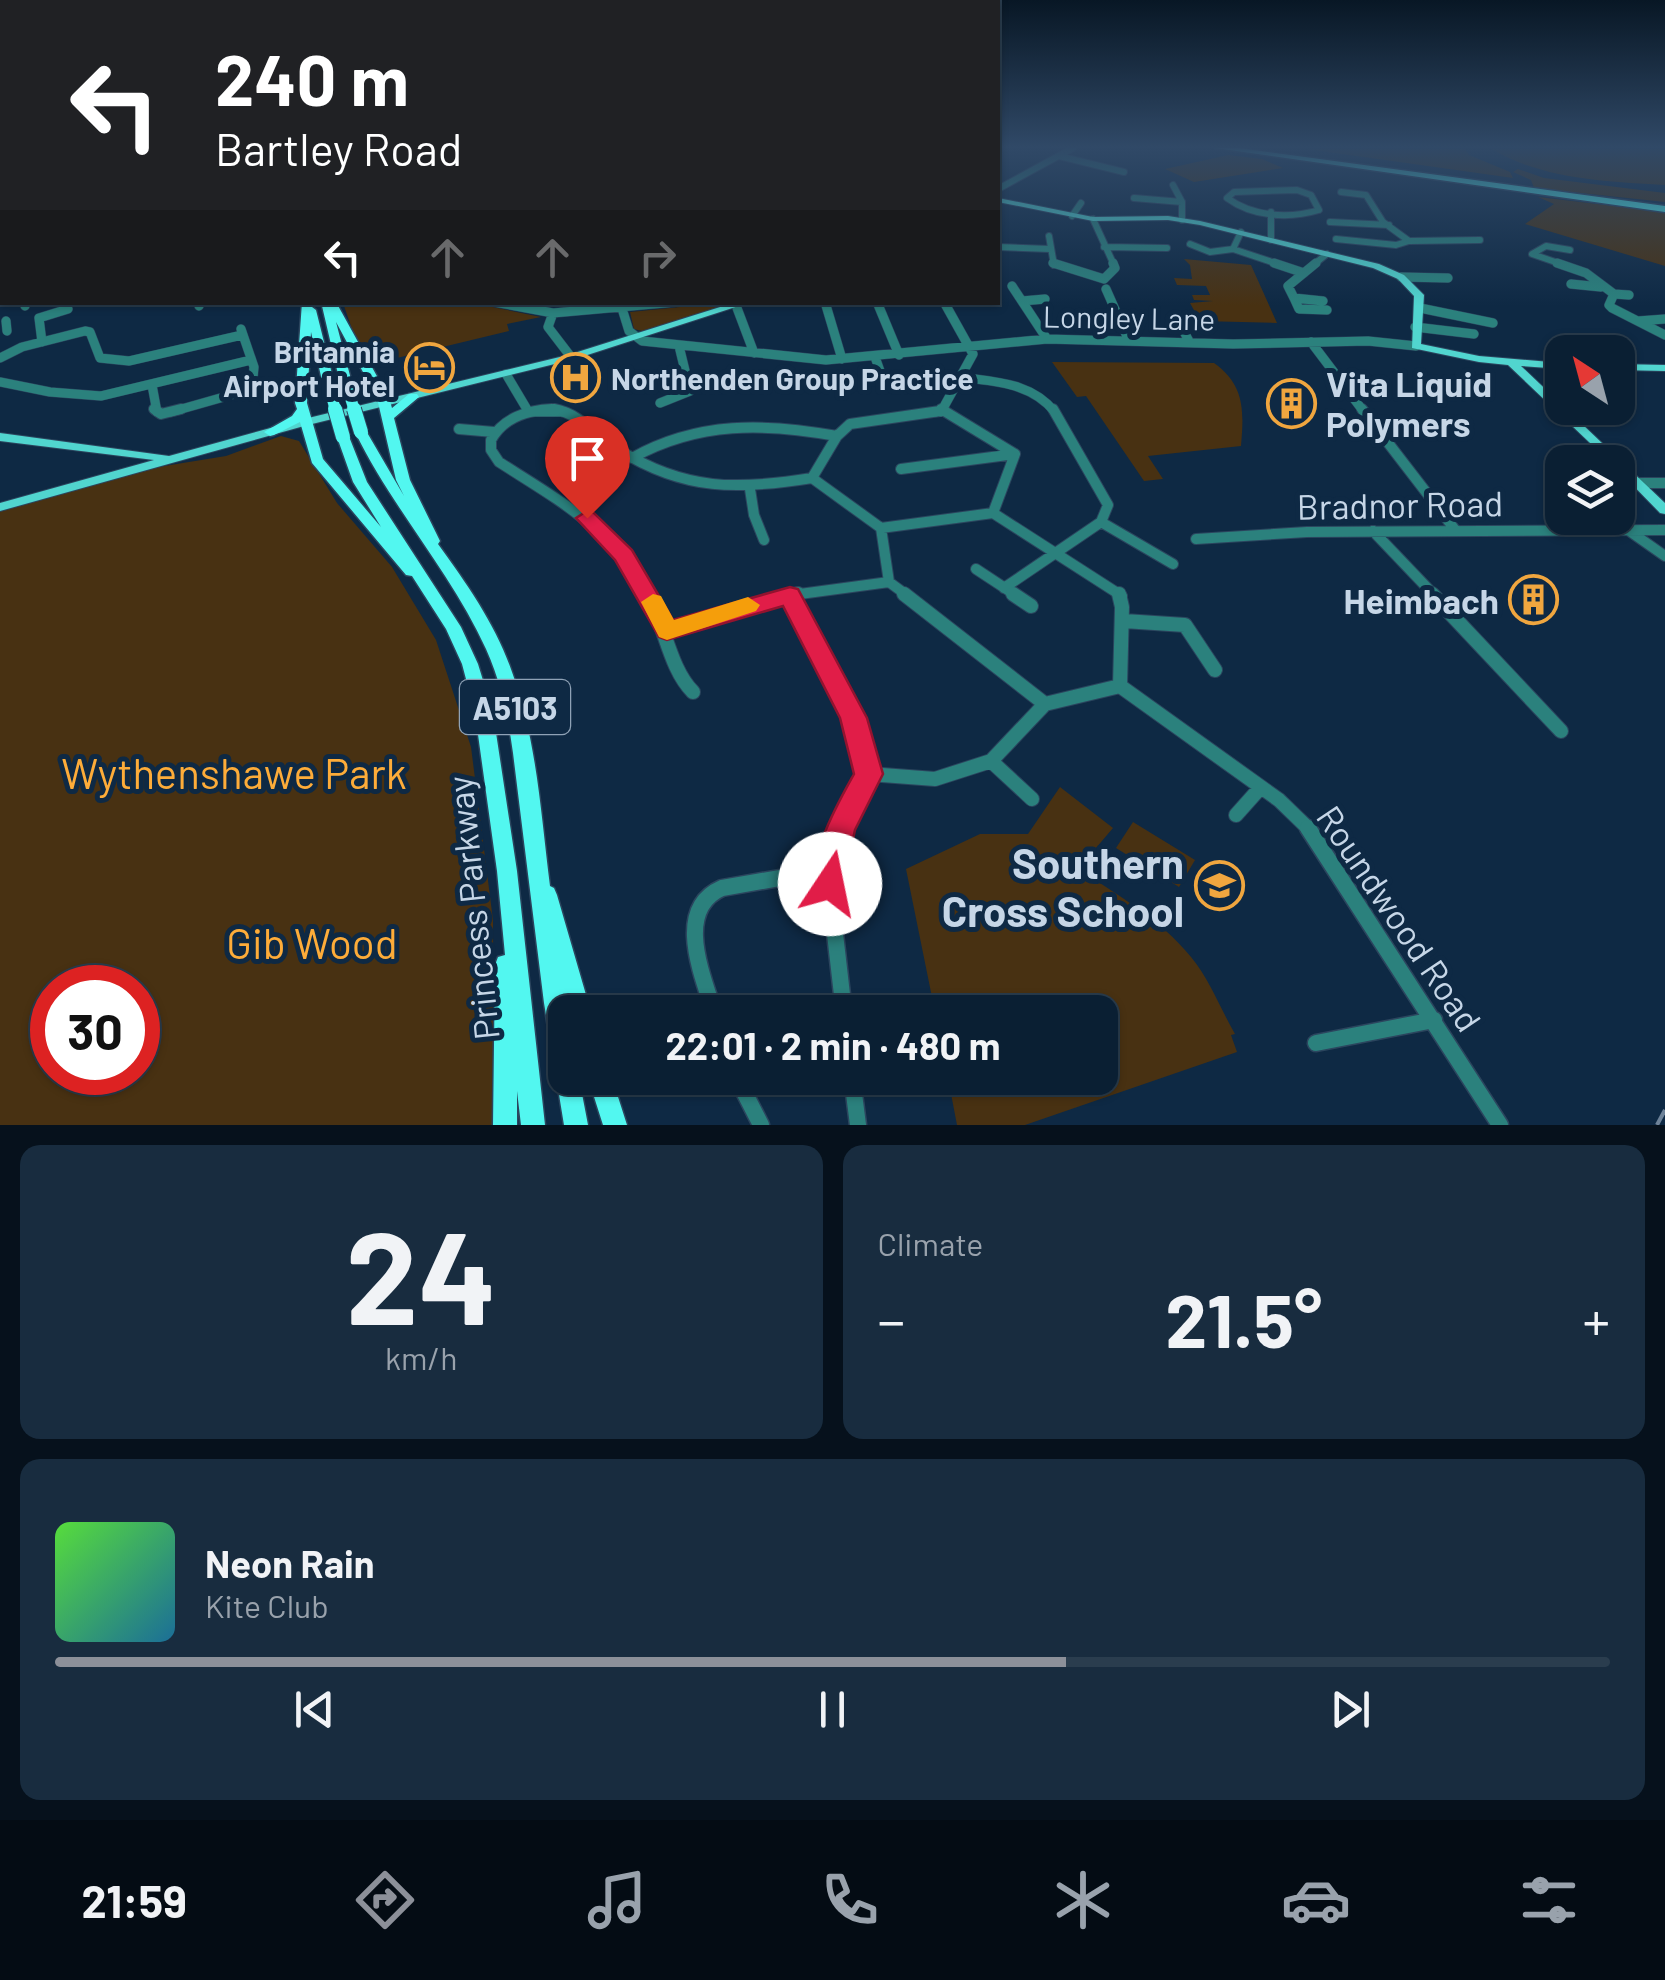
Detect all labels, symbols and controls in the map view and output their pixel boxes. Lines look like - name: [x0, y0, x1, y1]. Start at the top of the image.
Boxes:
- text: 240 m: [215, 36, 409, 120]
- icon: left: [50, 40, 180, 170]
- text: Bartley Road: [215, 121, 462, 175]
- icon: left: [315, 230, 370, 285]
- icon: ahead: [420, 230, 475, 285]
- icon: ahead: [525, 230, 580, 285]
- icon: right: [630, 230, 685, 285]
- street label: Longley Lane: [1043, 297, 1215, 337]
- place label: Britannia Airport Hotel: [223, 333, 395, 403]
- north arrow: [1545, 335, 1635, 425]
- map controls: [1545, 335, 1635, 535]
- hotel icon: Britannia Airport Hotel: [404, 342, 456, 394]
- hospital icon: Northenden Group Practice: [550, 352, 602, 404]
- place label: Northenden Group Practice: [611, 360, 974, 396]
- place label: Vita Liquid Polymers: [1326, 362, 1492, 444]
- building icon: Vita Liquid Polymers: [1265, 377, 1317, 429]
- pin: [545, 416, 630, 519]
- icon: arrive: [560, 431, 615, 486]
- button: layers: [1545, 445, 1635, 535]
- street label: Bradnor Road: [1296, 481, 1504, 527]
- building icon: Heimbach: [1508, 574, 1560, 626]
- place label: Heimbach: [1344, 579, 1499, 621]
- road number: A5103: [460, 680, 570, 734]
- park label: Wythenshawe Park: [61, 747, 407, 798]
- street label: Princess Parkway: [437, 774, 507, 1042]
- street label: Roundwood Road: [1309, 797, 1491, 1039]
- position arrow: [778, 832, 882, 936]
- place label: Southern Cross School: [942, 837, 1184, 935]
- school or university icon: Southern Cross School: [1193, 860, 1245, 912]
- park label: Gib Wood: [226, 917, 398, 967]
- speed limit sign: 30: [30, 965, 160, 1095]
- text: 22:01 · 2 min · 480 m: [666, 1022, 1000, 1068]
- text: 24: [346, 1195, 497, 1351]
- text: Climate: [878, 1224, 983, 1262]
- text: 21.5°: [1165, 1273, 1322, 1363]
- text: −: [878, 1286, 905, 1352]
- text: +: [1582, 1286, 1610, 1352]
- text: km/h: [385, 1338, 457, 1376]
- text: Neon Rain: [205, 1540, 374, 1586]
- text: Kite Club: [205, 1586, 329, 1624]
- icon: previous: [287, 1682, 342, 1737]
- icon: pause: [805, 1682, 860, 1737]
- icon: next: [1323, 1682, 1378, 1737]
- icon: directions: [350, 1865, 420, 1935]
- icon: music: [582, 1865, 652, 1935]
- icon: phone: [815, 1865, 885, 1935]
- icon: climate: [1048, 1865, 1118, 1935]
- icon: car: [1281, 1865, 1351, 1935]
- icon: filters: [1514, 1865, 1584, 1935]
- text: 21:59: [81, 1873, 187, 1927]

